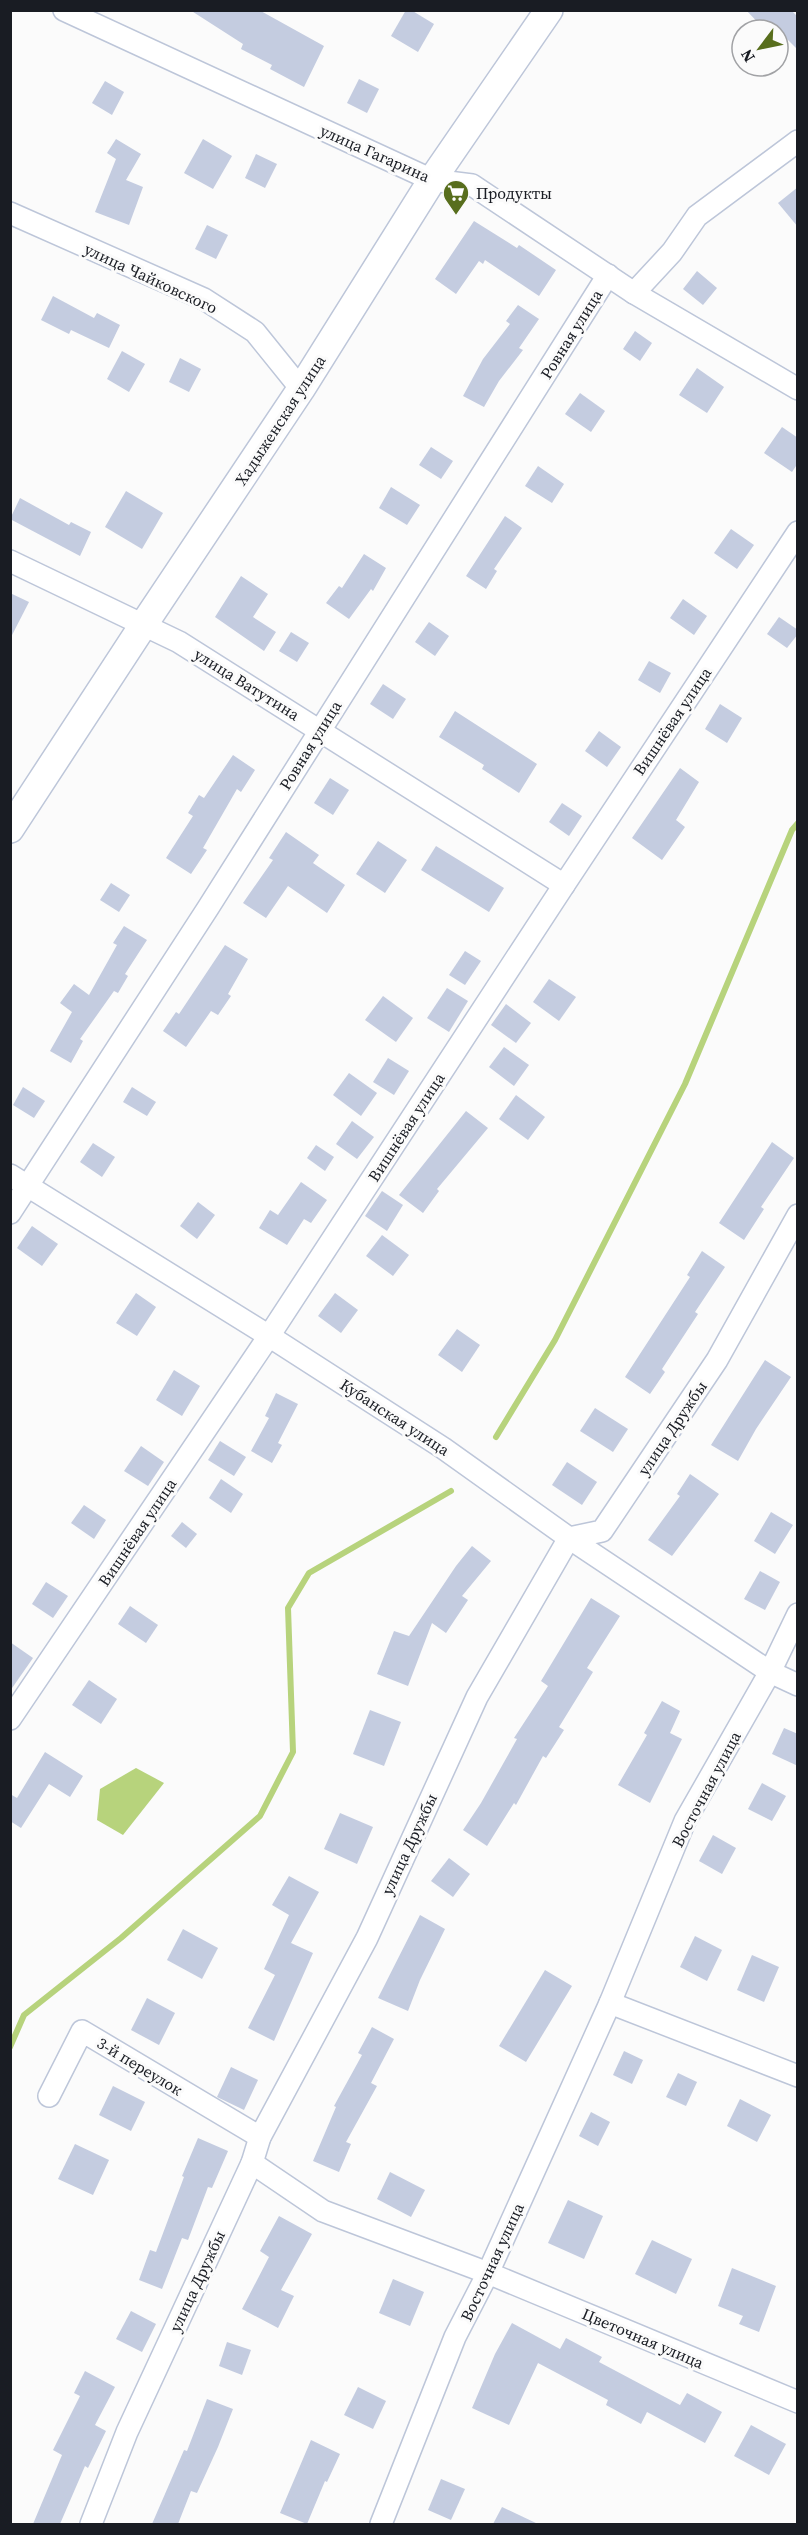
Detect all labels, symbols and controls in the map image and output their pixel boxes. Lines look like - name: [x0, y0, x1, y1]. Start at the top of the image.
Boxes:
- north arrow: [730, 18, 790, 78]
- text: N: [735, 45, 760, 67]
- street label: улица Гагарина: [317, 119, 434, 187]
- supermarket icon: Продукты: [441, 178, 471, 216]
- place label: Продукты: [476, 182, 552, 204]
- street label: улица Чайковского: [81, 237, 221, 319]
- street label: Ровная улица: [535, 284, 608, 383]
- street label: Хадыженская улица: [230, 350, 331, 489]
- street label: улица Ватутина: [190, 643, 305, 726]
- street label: Вишнёвая улица: [628, 662, 717, 779]
- street label: Ровная улица: [274, 695, 347, 794]
- street label: Вишнёвая улица: [362, 1068, 450, 1186]
- street label: Кубанская улица: [336, 1373, 455, 1461]
- street label: улица Дружбы: [632, 1376, 712, 1480]
- street label: Вишнёвая улица: [93, 1473, 182, 1590]
- street label: Восточная улица: [666, 1727, 746, 1851]
- street label: улица Дружбы: [376, 1790, 442, 1898]
- street label: 3-й переулок: [93, 2032, 187, 2100]
- street label: Восточная улица: [455, 2199, 529, 2325]
- street label: улица Дружбы: [164, 2227, 230, 2335]
- street label: Цветочная улица: [579, 2302, 708, 2374]

